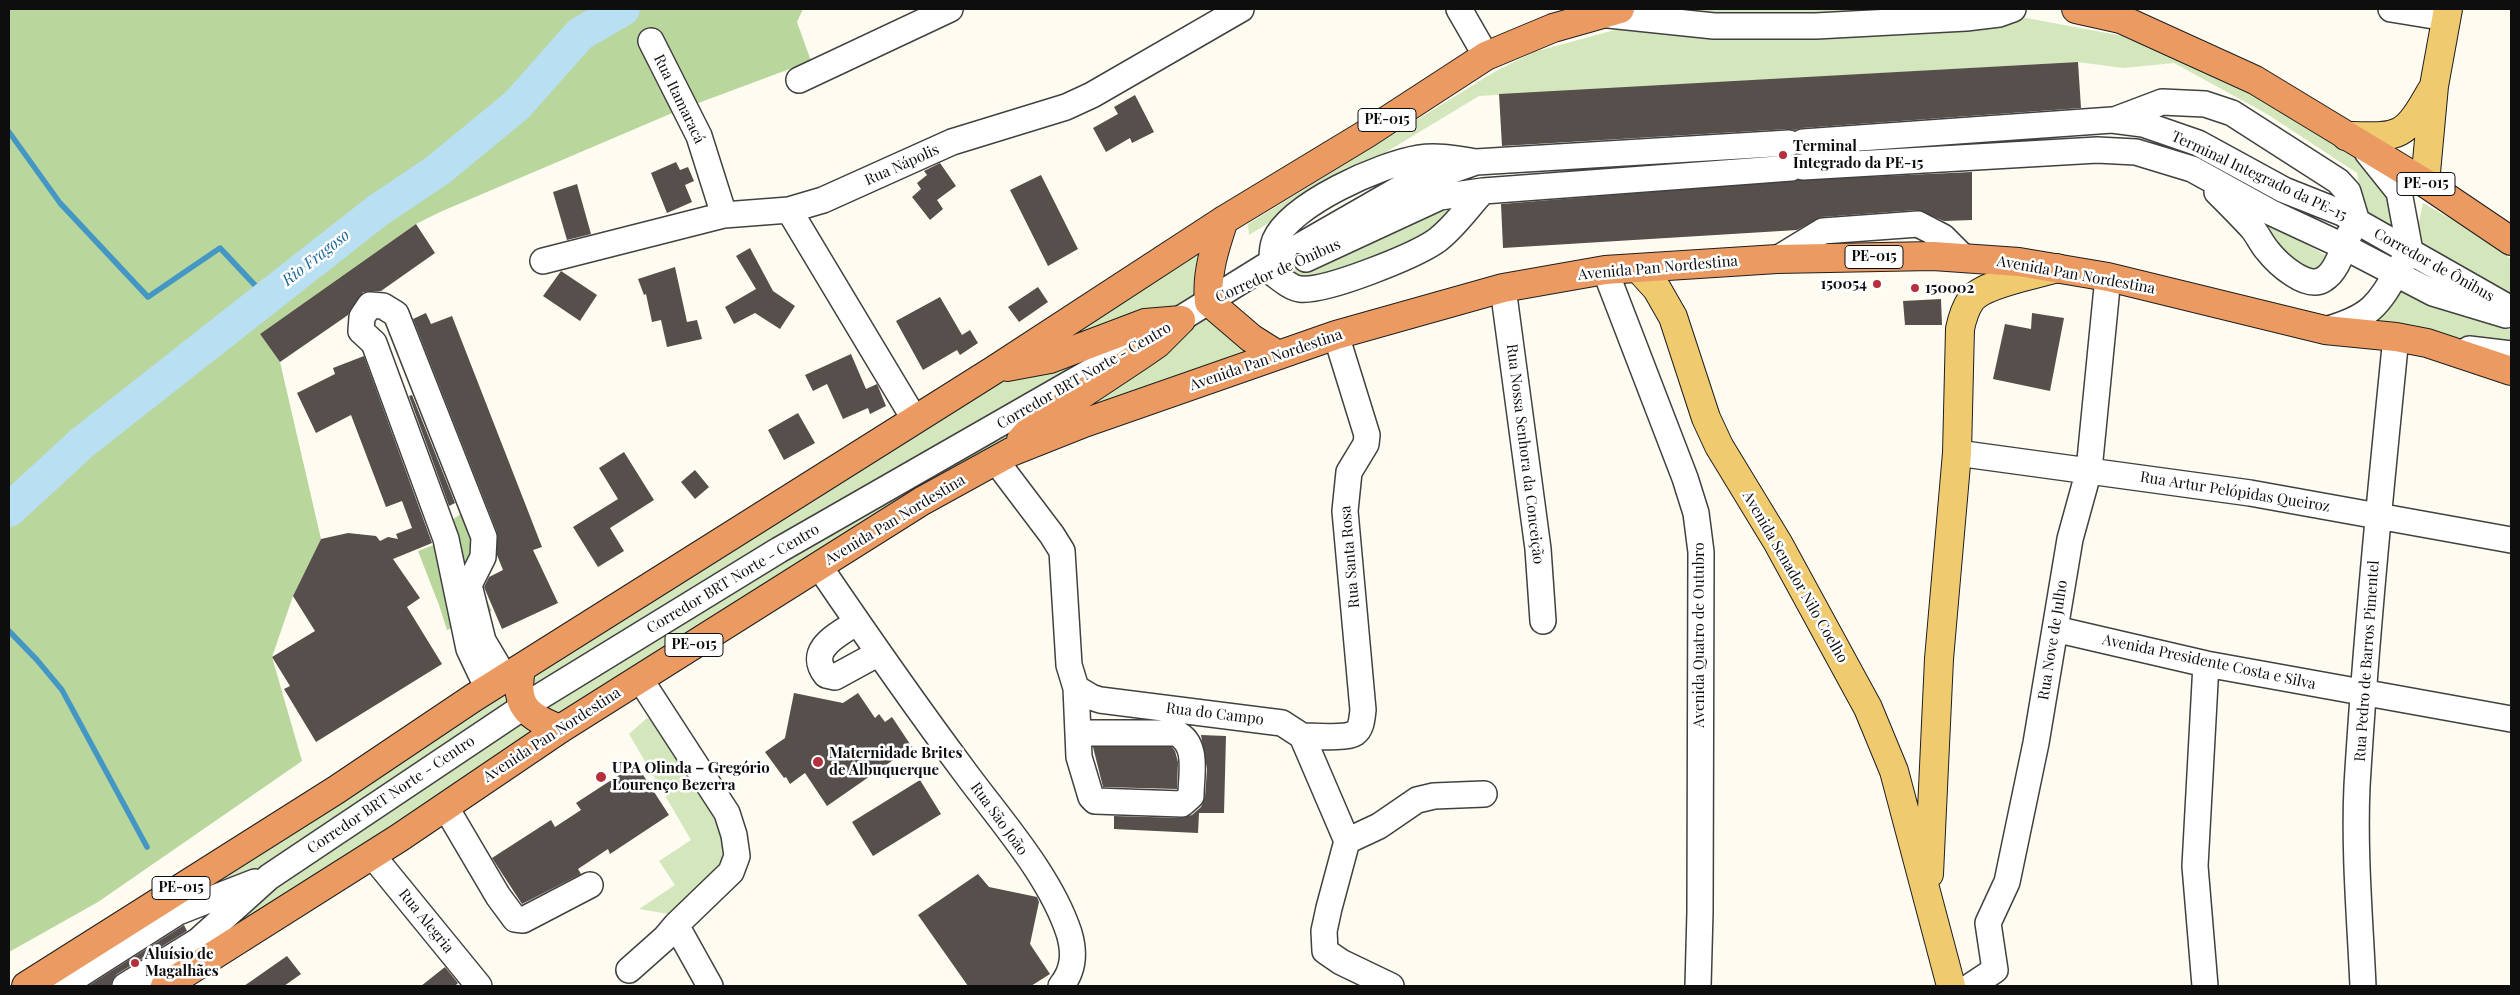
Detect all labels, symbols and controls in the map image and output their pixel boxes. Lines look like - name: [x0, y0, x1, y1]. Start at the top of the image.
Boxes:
- street label: Rua Itamaracá: [650, 51, 708, 147]
- road number: PE-015: [1358, 108, 1416, 132]
- street label: Terminal Integrado da PE-15: [2168, 127, 2350, 225]
- place label: Terminal Integrado da PE-15: [1793, 137, 1923, 172]
- street label: Rua Nápolis: [862, 141, 942, 189]
- marker: Terminal Integrado da PE-15: [1777, 149, 1789, 161]
- road number: PE-015: [2397, 172, 2455, 195]
- street label: Corredor de Ônibus: [2371, 224, 2497, 306]
- water label: Rio Fragoso: [279, 226, 353, 290]
- street label: Corredor de Ônibus: [1213, 235, 1343, 307]
- road number: PE-015: [1845, 246, 1903, 268]
- street label: Avenida Pan Nordestina: [1577, 252, 1739, 284]
- street label: Avenida Pan Nordestina: [1995, 252, 2157, 298]
- place label: 150054: [1820, 275, 1867, 293]
- marker: 150054: [1871, 278, 1883, 290]
- place label: 150002: [1925, 279, 1974, 297]
- marker: 150002: [1909, 282, 1921, 294]
- street label: Corredor BRT Norte - Centro: [994, 319, 1174, 433]
- street label: Avenida Pan Nordestina: [1187, 325, 1345, 395]
- street label: Rua Nossa Senhora da Conceição: [1503, 343, 1547, 565]
- street label: Rua Artur Pelópidas Queiroz: [2139, 468, 2331, 516]
- street label: Avenida Pan Nordestina: [822, 471, 968, 569]
- street label: Avenida Senador Nilo Coelho: [1738, 488, 1852, 666]
- street label: Rua Santa Rosa: [1337, 505, 1363, 609]
- street label: Corredor BRT Norte - Centro: [643, 520, 823, 638]
- street label: Avenida Quatro de Outubro: [1690, 542, 1708, 728]
- street label: Rua Pedro de Barros Pimentel: [2351, 560, 2383, 762]
- street label: Rua Nove de Julho: [2035, 579, 2071, 701]
- street label: Avenida Presidente Costa e Silva: [2101, 631, 2317, 693]
- road number: PE-015: [665, 634, 723, 656]
- street label: Avenida Pan Nordestina: [480, 684, 624, 786]
- street label: Rua do Campo: [1165, 699, 1265, 729]
- street label: Corredor BRT Norte - Centro: [304, 732, 478, 858]
- place label: Maternidade Brites de Albuquerque: [829, 744, 962, 779]
- marker: Maternidade Brites de Albuquerque: [811, 755, 825, 769]
- place label: UPA Olinda – Gregório Lourenço Bezerra: [612, 759, 770, 794]
- marker: UPA Olinda – Gregório Lourenço Bezerra: [594, 770, 608, 784]
- street label: Rua São João: [967, 779, 1031, 859]
- road number: PE-015: [152, 876, 210, 900]
- street label: Rua Alegria: [395, 885, 457, 957]
- place label: Aluísio de Magalhães: [145, 945, 219, 980]
- marker: Aluísio de Magalhães: [129, 957, 141, 969]

